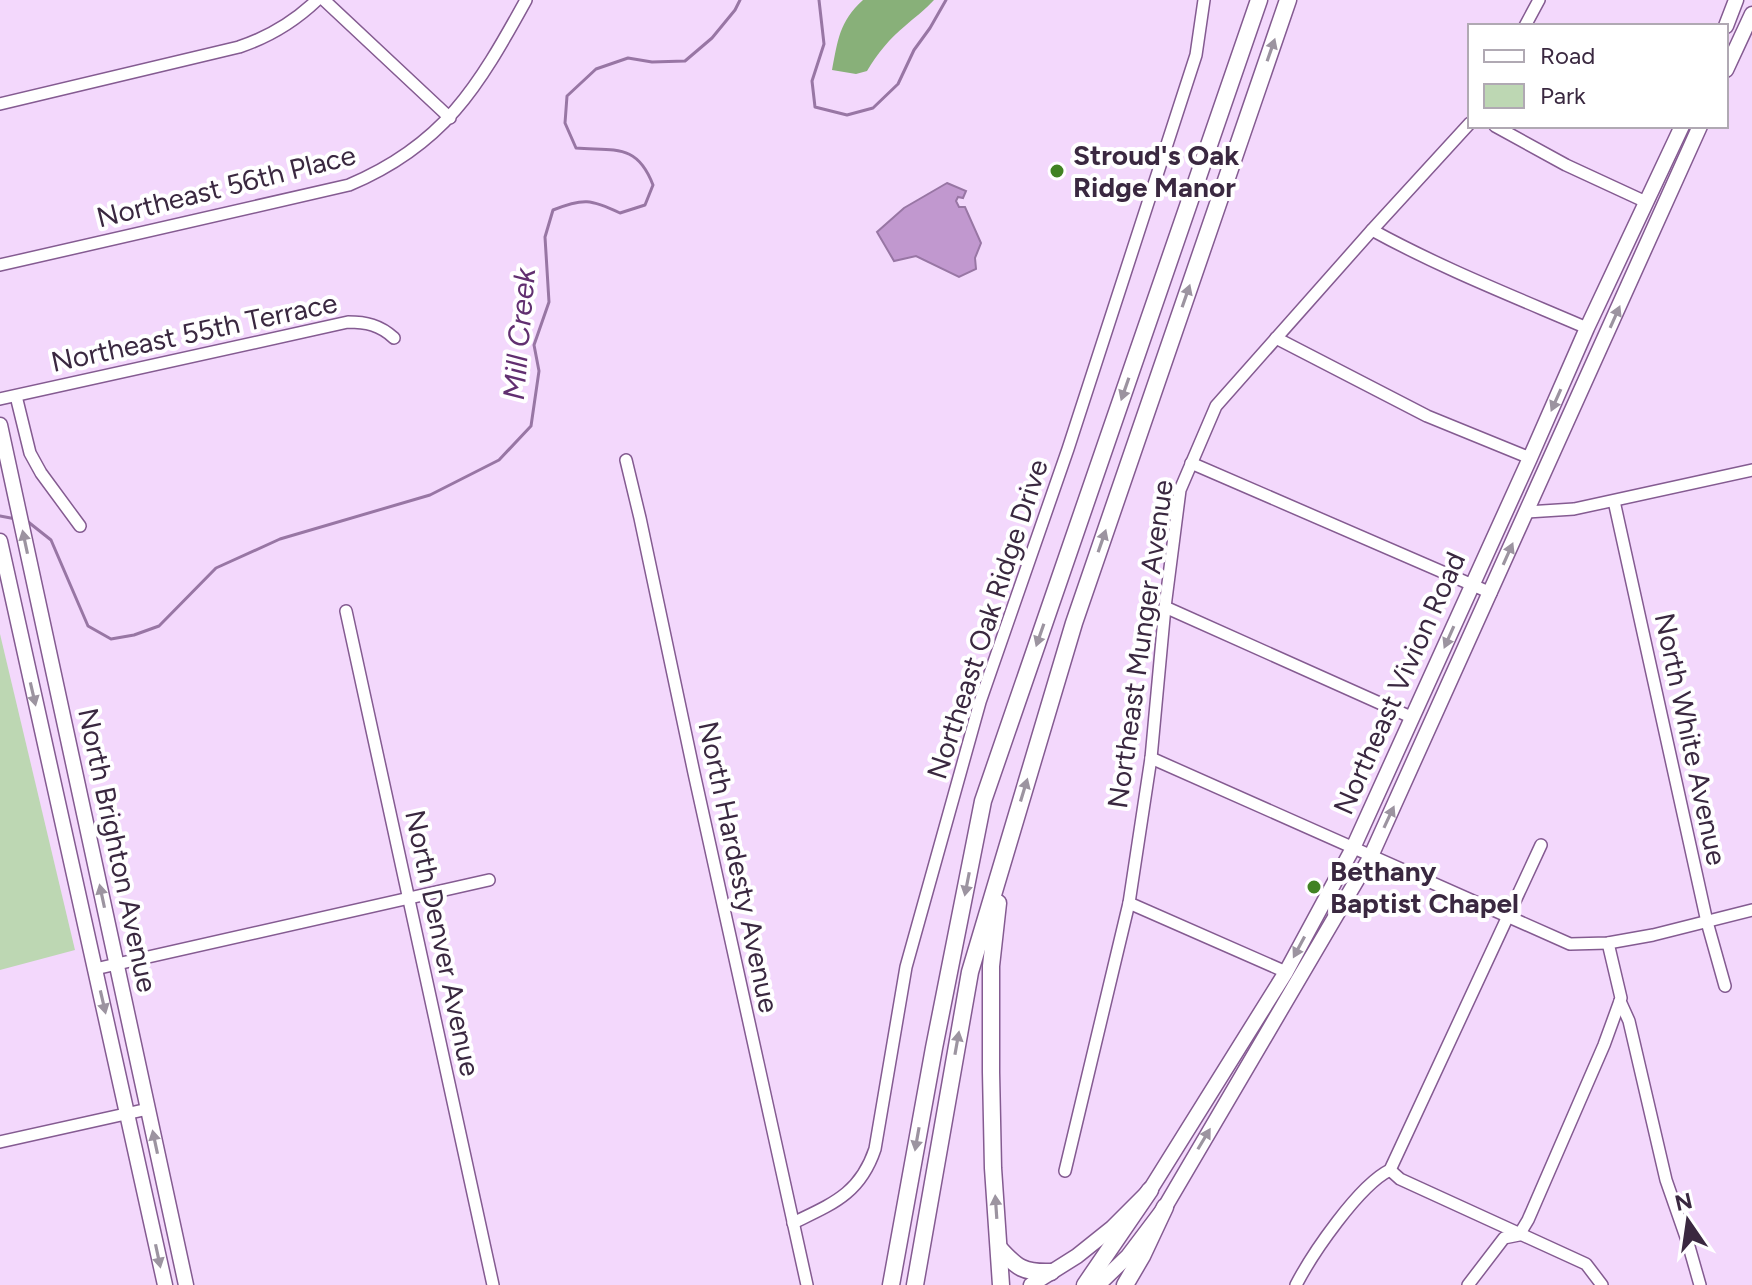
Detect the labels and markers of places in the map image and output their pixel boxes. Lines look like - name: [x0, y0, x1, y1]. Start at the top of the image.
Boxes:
- place label: Stroud's Oak Ridge Manor: [1073, 138, 1239, 204]
- marker: Stroud's Oak Ridge Manor: [1048, 162, 1066, 180]
- place label: Bethany Baptist Chapel: [1330, 854, 1519, 920]
- marker: Bethany Baptist Chapel: [1305, 878, 1323, 896]

